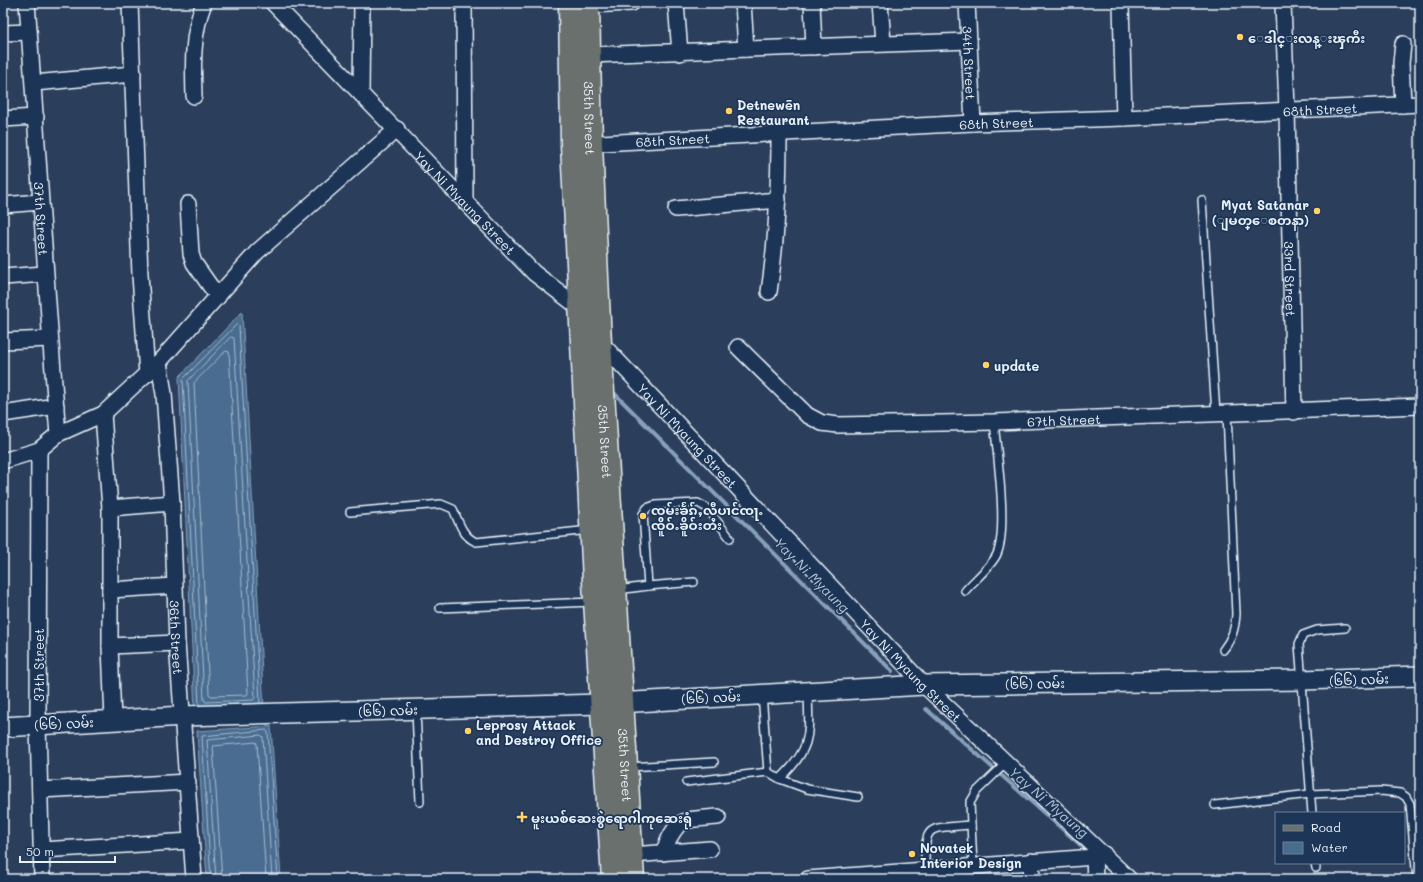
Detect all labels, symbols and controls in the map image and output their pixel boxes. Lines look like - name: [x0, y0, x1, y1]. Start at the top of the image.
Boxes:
- street label: 34th Street: [960, 26, 980, 101]
- place label: ေဒါင္းလန္းၾကီး: [1248, 29, 1365, 49]
- marker: ေဒါင္းလန္းၾကီး: [1235, 32, 1245, 42]
- street label: 35th Street: [581, 81, 600, 156]
- place label: Detnewēn Restaurant: [737, 96, 810, 128]
- street label: 68th Street: [1283, 98, 1358, 119]
- marker: Detnewēn Restaurant: [724, 106, 734, 116]
- street label: 68th Street: [959, 112, 1034, 132]
- street label: 68th Street: [635, 129, 711, 150]
- street label: Yay Ni Myaung Street: [411, 147, 520, 258]
- street label: 37th Street: [31, 181, 53, 256]
- place label: Myat Satanar (ျမတ္ေစတနာ): [1212, 196, 1309, 232]
- marker: Myat Satanar (ျမတ္ေစတနာ): [1312, 206, 1322, 216]
- street label: 33rd Street: [1282, 241, 1300, 317]
- place label: update: [994, 357, 1040, 374]
- marker: update: [981, 360, 991, 370]
- street label: Yay Ni Myaung Street: [634, 379, 742, 491]
- street label: 35th Street: [595, 404, 617, 479]
- street label: 67th Street: [1027, 409, 1101, 429]
- place label: ၸုမ်းၶႅၵ်ႇလီပၢင်ၸႃႉ ၸိူဝ်ႉၶိူဝ်းတႆး: [651, 501, 763, 537]
- marker: ၸုမ်းၶႅၵ်ႇလီပၢင်ၸႃႉ ၸိူဝ်ႉၶိူဝ်းတႆး: [638, 511, 648, 521]
- water label: Yay Ni Myaung: [770, 533, 854, 617]
- street label: 36th Street: [167, 600, 188, 675]
- street label: Yay Ni Myaung Street: [857, 615, 966, 725]
- street label: 37th Street: [30, 628, 47, 702]
- street label: (၆၆) လမ်း: [1329, 669, 1389, 689]
- street label: (၆၆) လမ်း: [1005, 674, 1065, 692]
- street label: (၆၆) လမ်း: [681, 687, 741, 707]
- street label: (၆၆) လမ်း: [358, 700, 418, 720]
- street label: (၆၆) လမ်း: [34, 713, 94, 733]
- place label: Leprosy Attack and Destroy Office: [476, 716, 602, 749]
- marker: Leprosy Attack and Destroy Office: [463, 726, 473, 736]
- street label: 35th Street: [615, 728, 637, 803]
- water label: Yay Ni Myaung: [1005, 762, 1093, 842]
- place label: မူးယစ်ဆေးစွဲရောဂါကုဆေးရုံ: [531, 809, 692, 830]
- marker: မူးယစ်ဆေးစွဲရောဂါကုဆေးရုံ: [516, 811, 528, 823]
- legend: [1275, 812, 1405, 864]
- text: Road: [1311, 819, 1341, 835]
- scale bar: [20, 838, 115, 864]
- place label: Novatek Interior Design: [920, 839, 1021, 871]
- text: Water: [1311, 839, 1348, 855]
- text: 50 m: [26, 843, 54, 859]
- marker: Novatek Interior Design: [907, 849, 917, 859]

